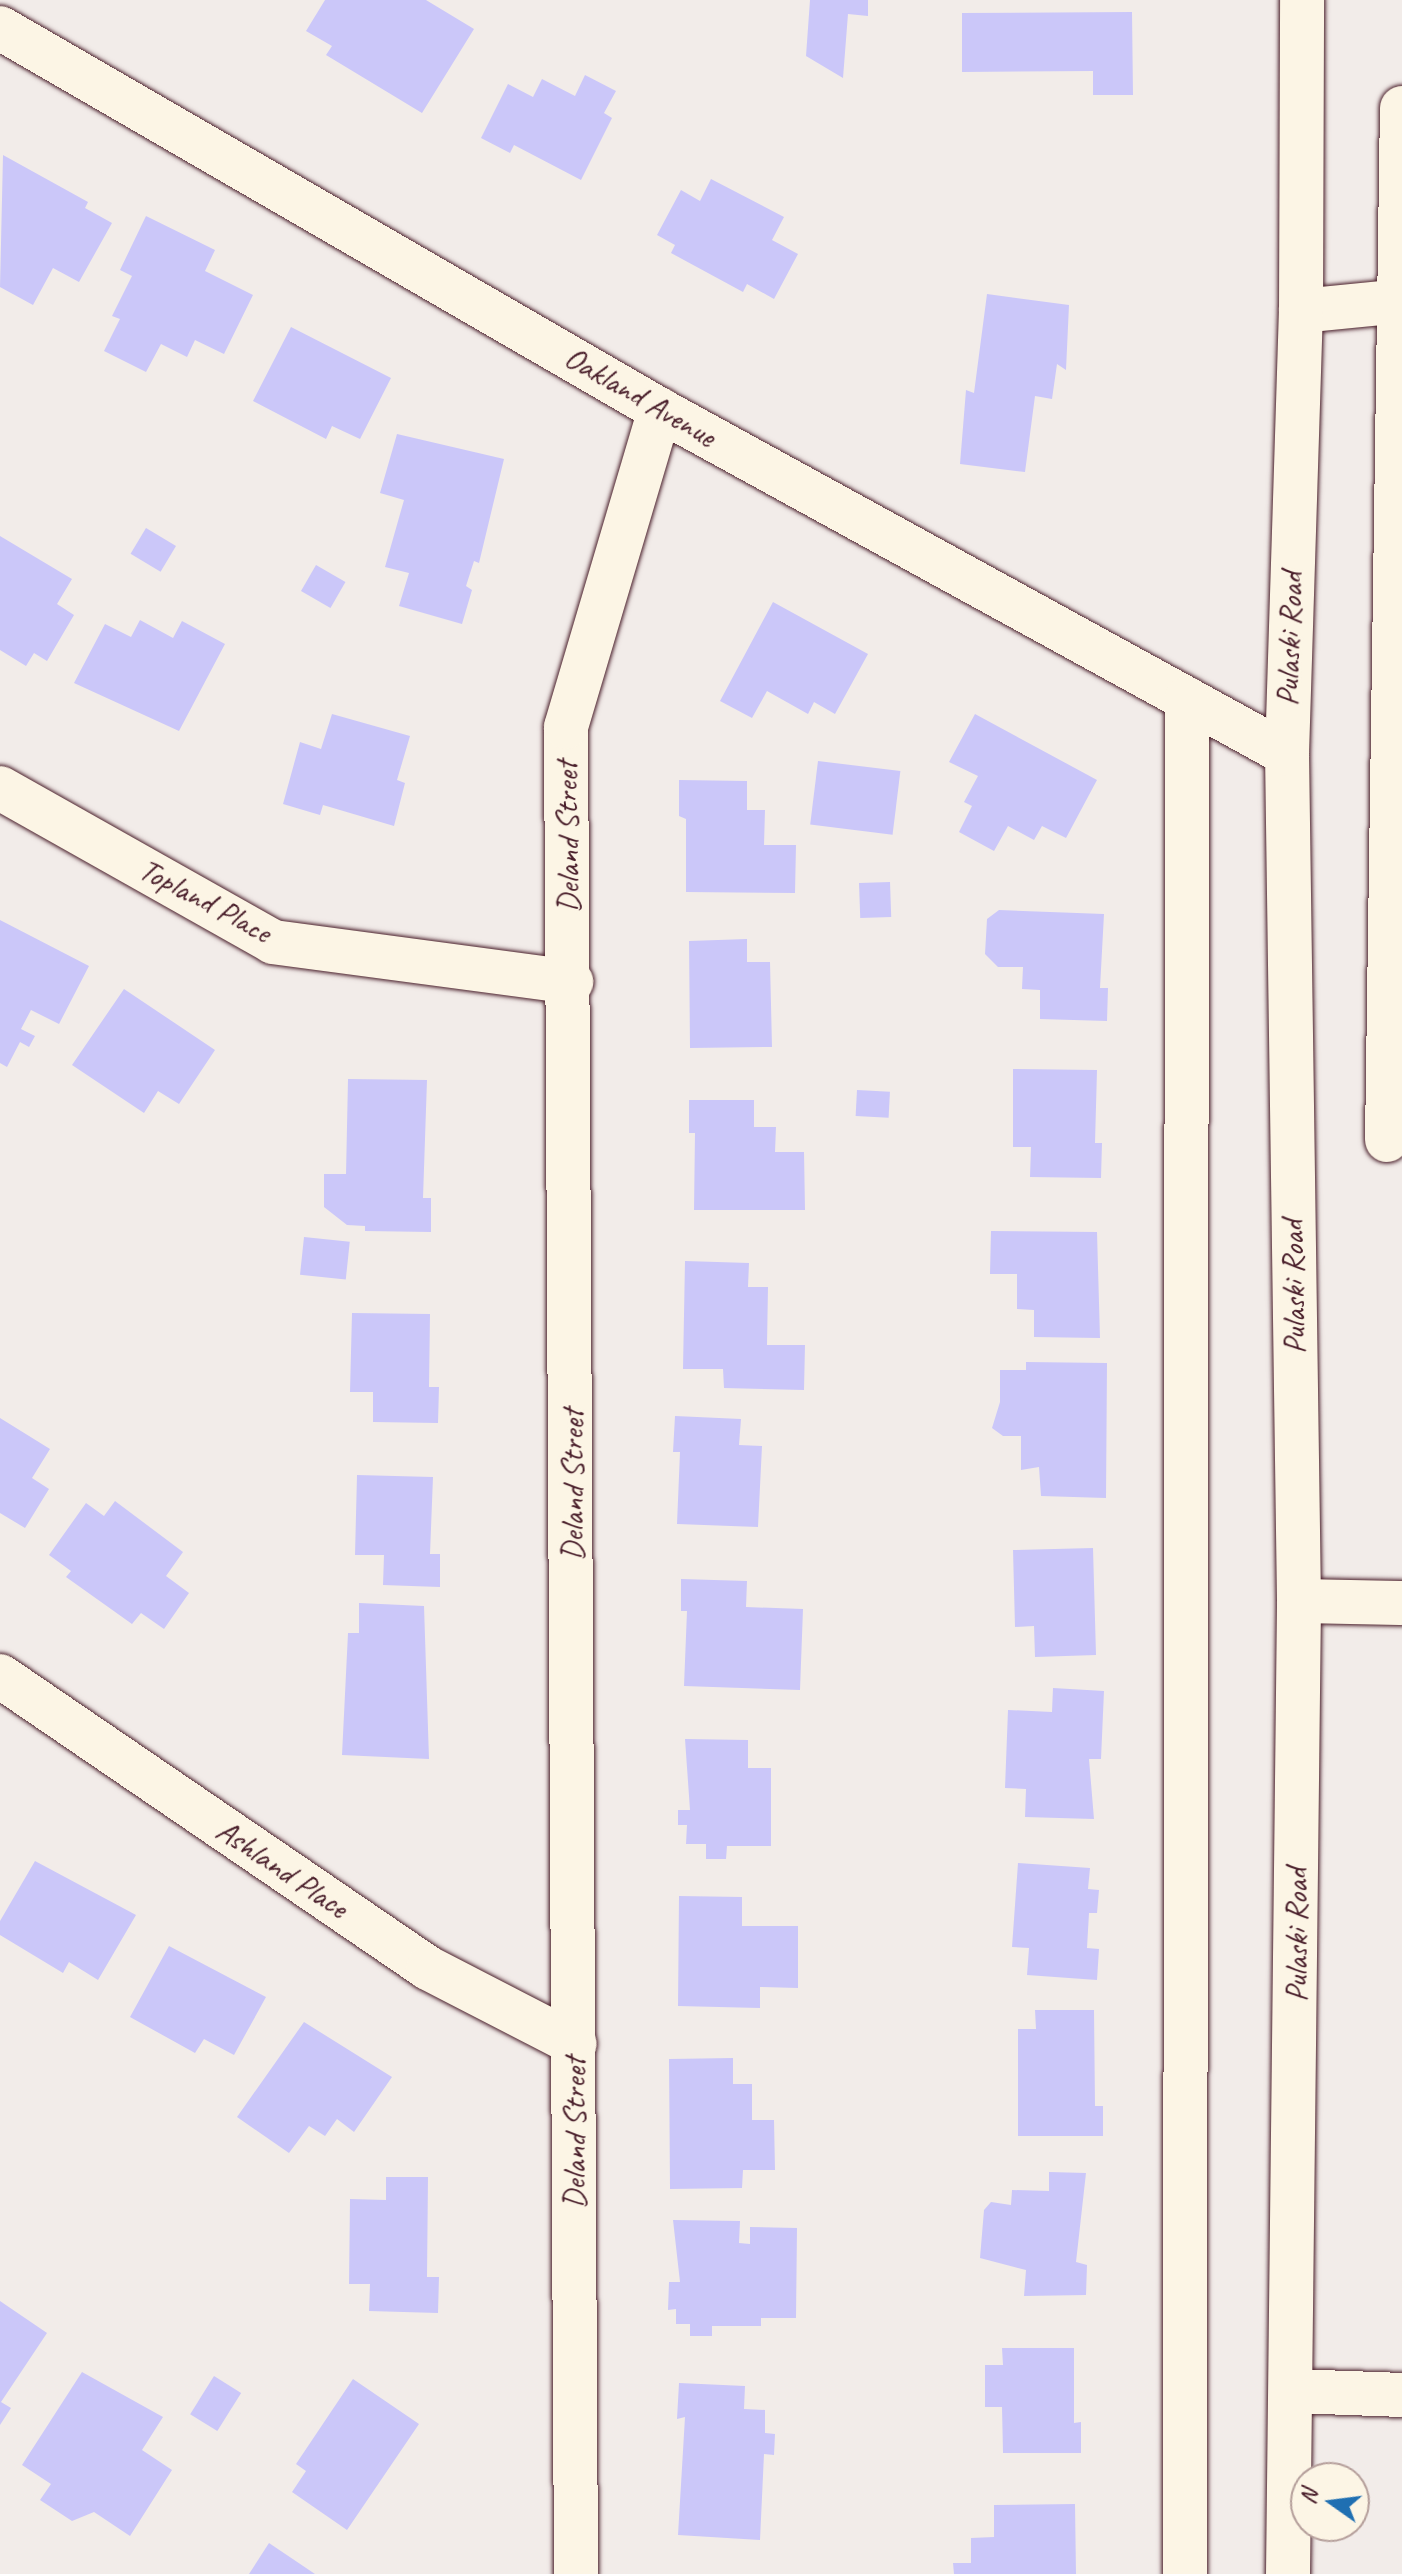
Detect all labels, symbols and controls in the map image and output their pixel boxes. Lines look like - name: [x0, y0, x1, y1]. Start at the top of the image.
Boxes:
- street label: Oakland Avenue: [558, 338, 722, 456]
- street label: Pulaski Road: [1268, 571, 1312, 707]
- street label: Deland Street: [547, 761, 589, 913]
- street label: Topland Place: [132, 850, 278, 952]
- street label: Pulaski Road: [1274, 1220, 1314, 1354]
- street label: Deland Street: [554, 1409, 592, 1561]
- street label: Ashland Place: [208, 1811, 356, 1927]
- street label: Pulaski Road: [1278, 1868, 1316, 2002]
- street label: Deland Street: [556, 2057, 594, 2209]
- north arrow: [1290, 2462, 1370, 2542]
- text: N: [1293, 2487, 1324, 2507]

